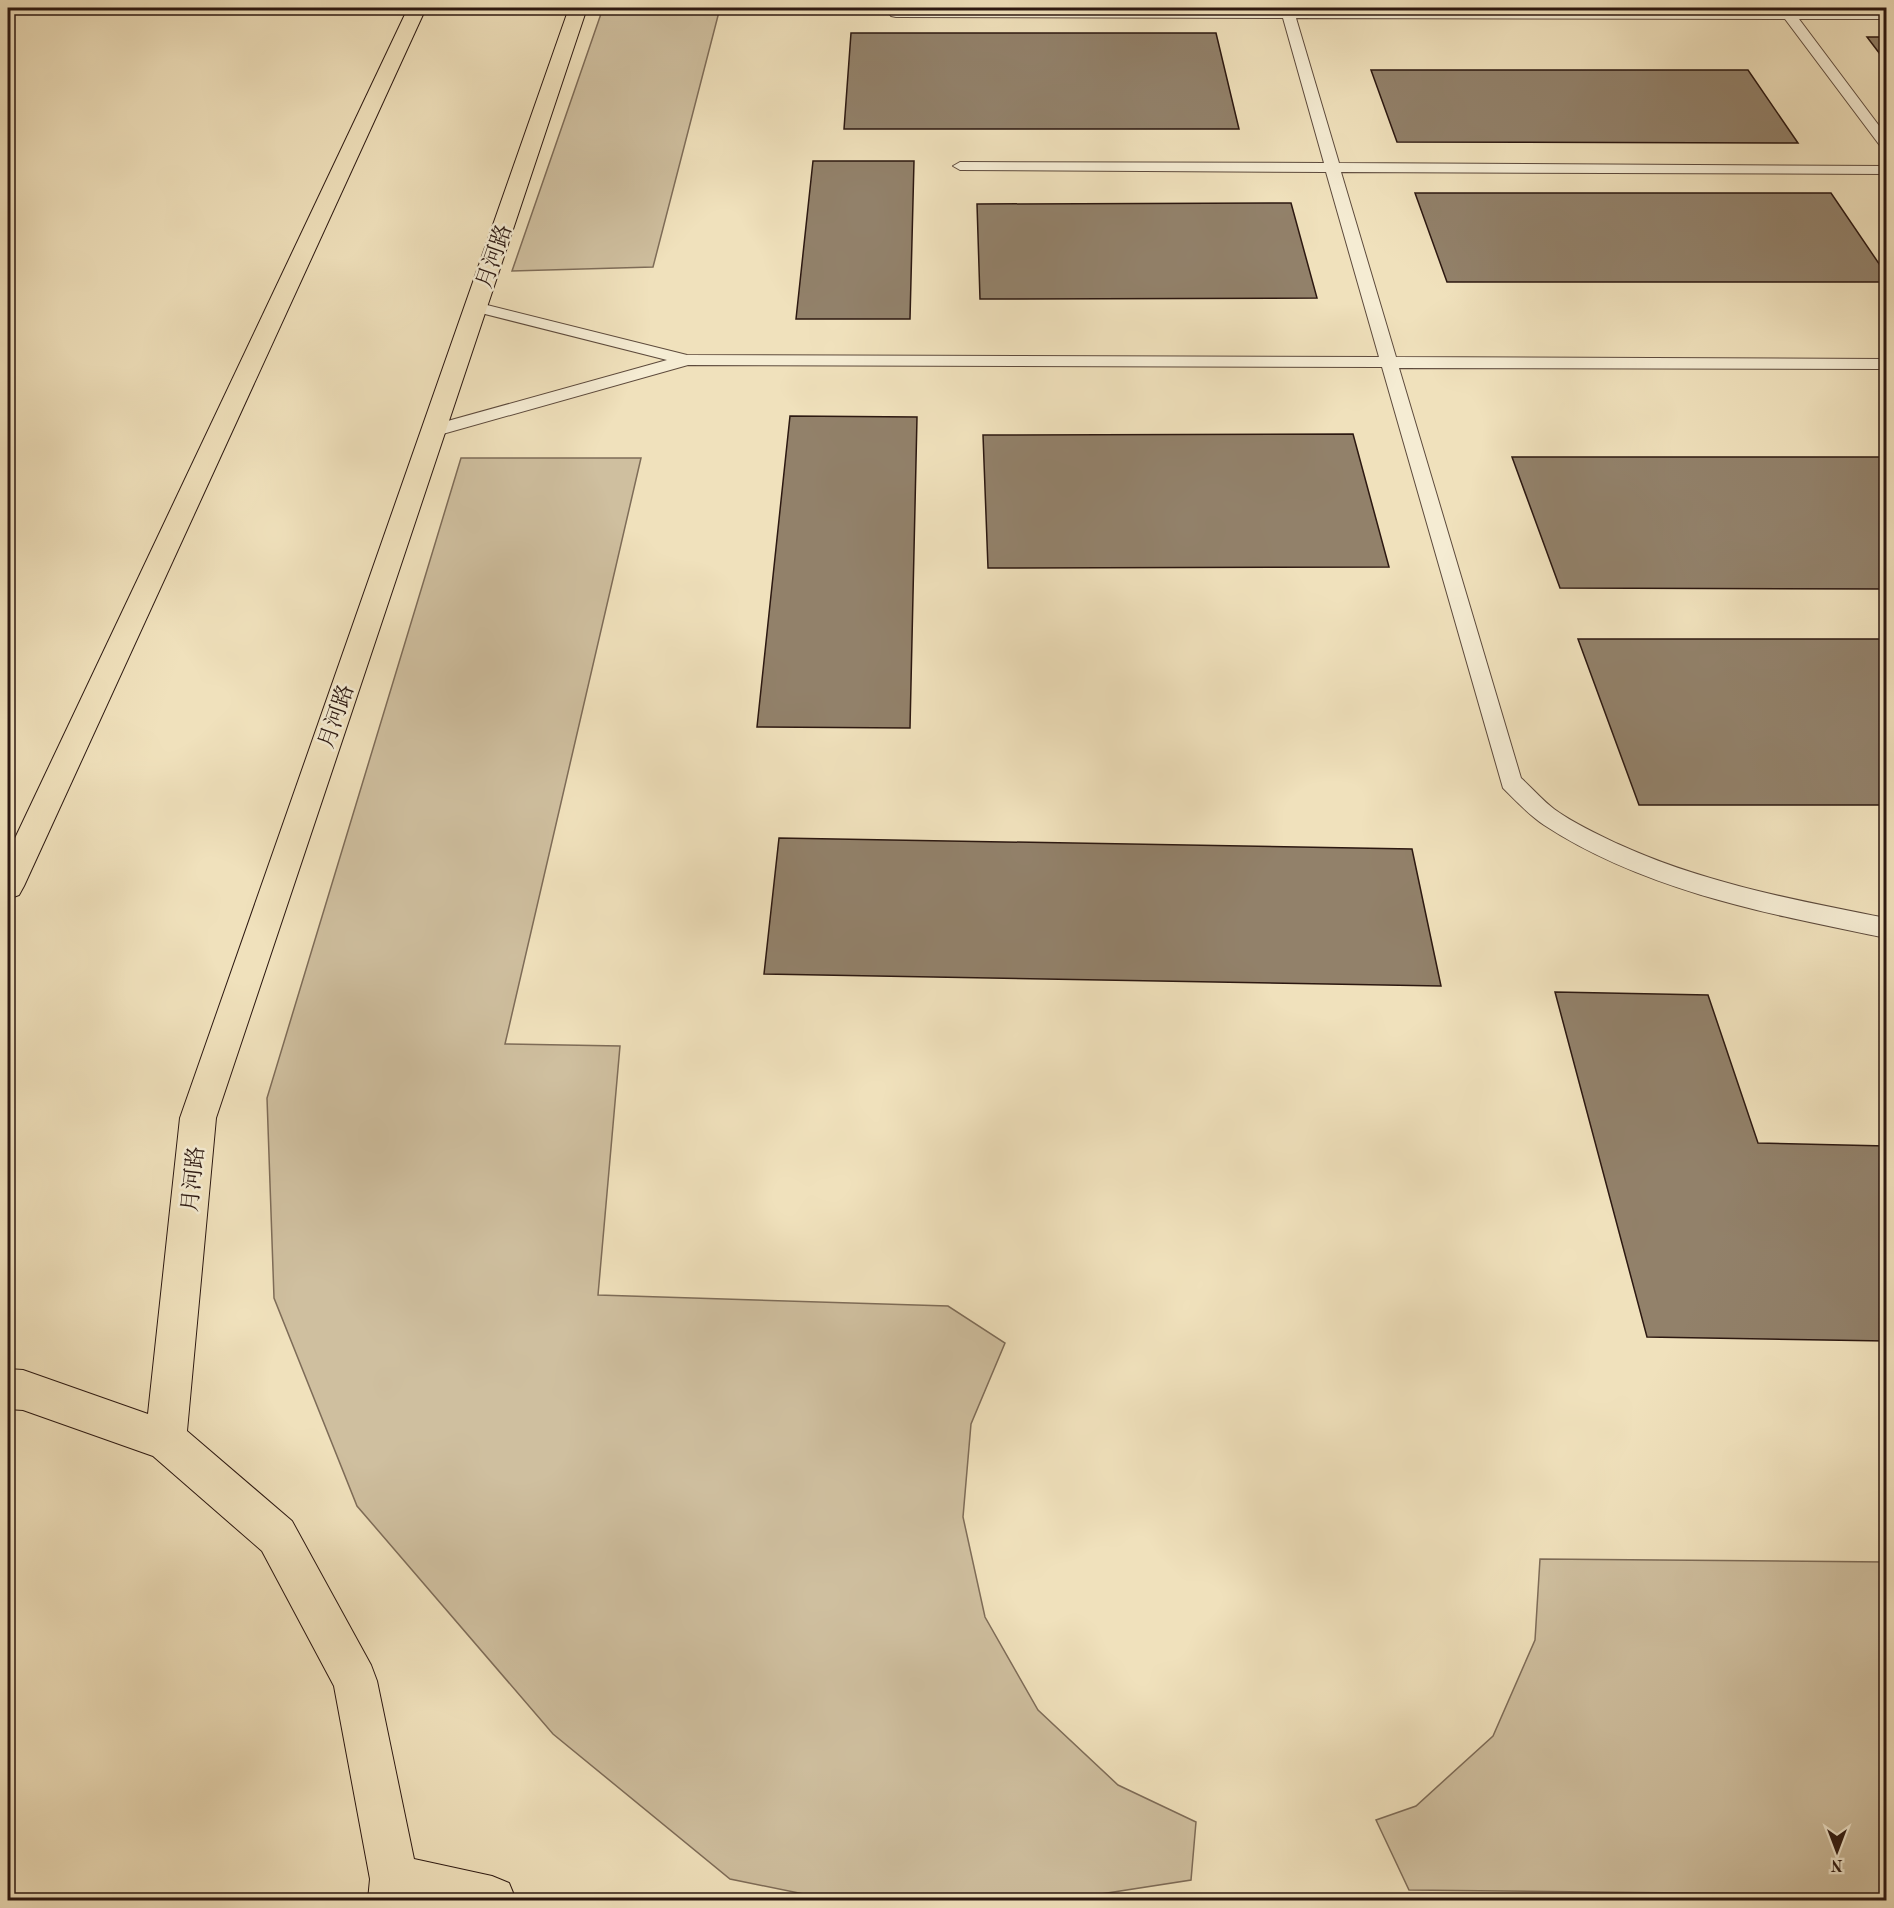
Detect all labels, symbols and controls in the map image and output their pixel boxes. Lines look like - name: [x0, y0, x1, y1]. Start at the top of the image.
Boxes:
- street label: 月河路: [472, 221, 516, 291]
- street label: 月河路: [314, 681, 358, 751]
- street label: 月河路: [178, 1145, 208, 1213]
- north arrow: [1807, 1821, 1867, 1881]
- text: N: [1830, 1856, 1843, 1872]

